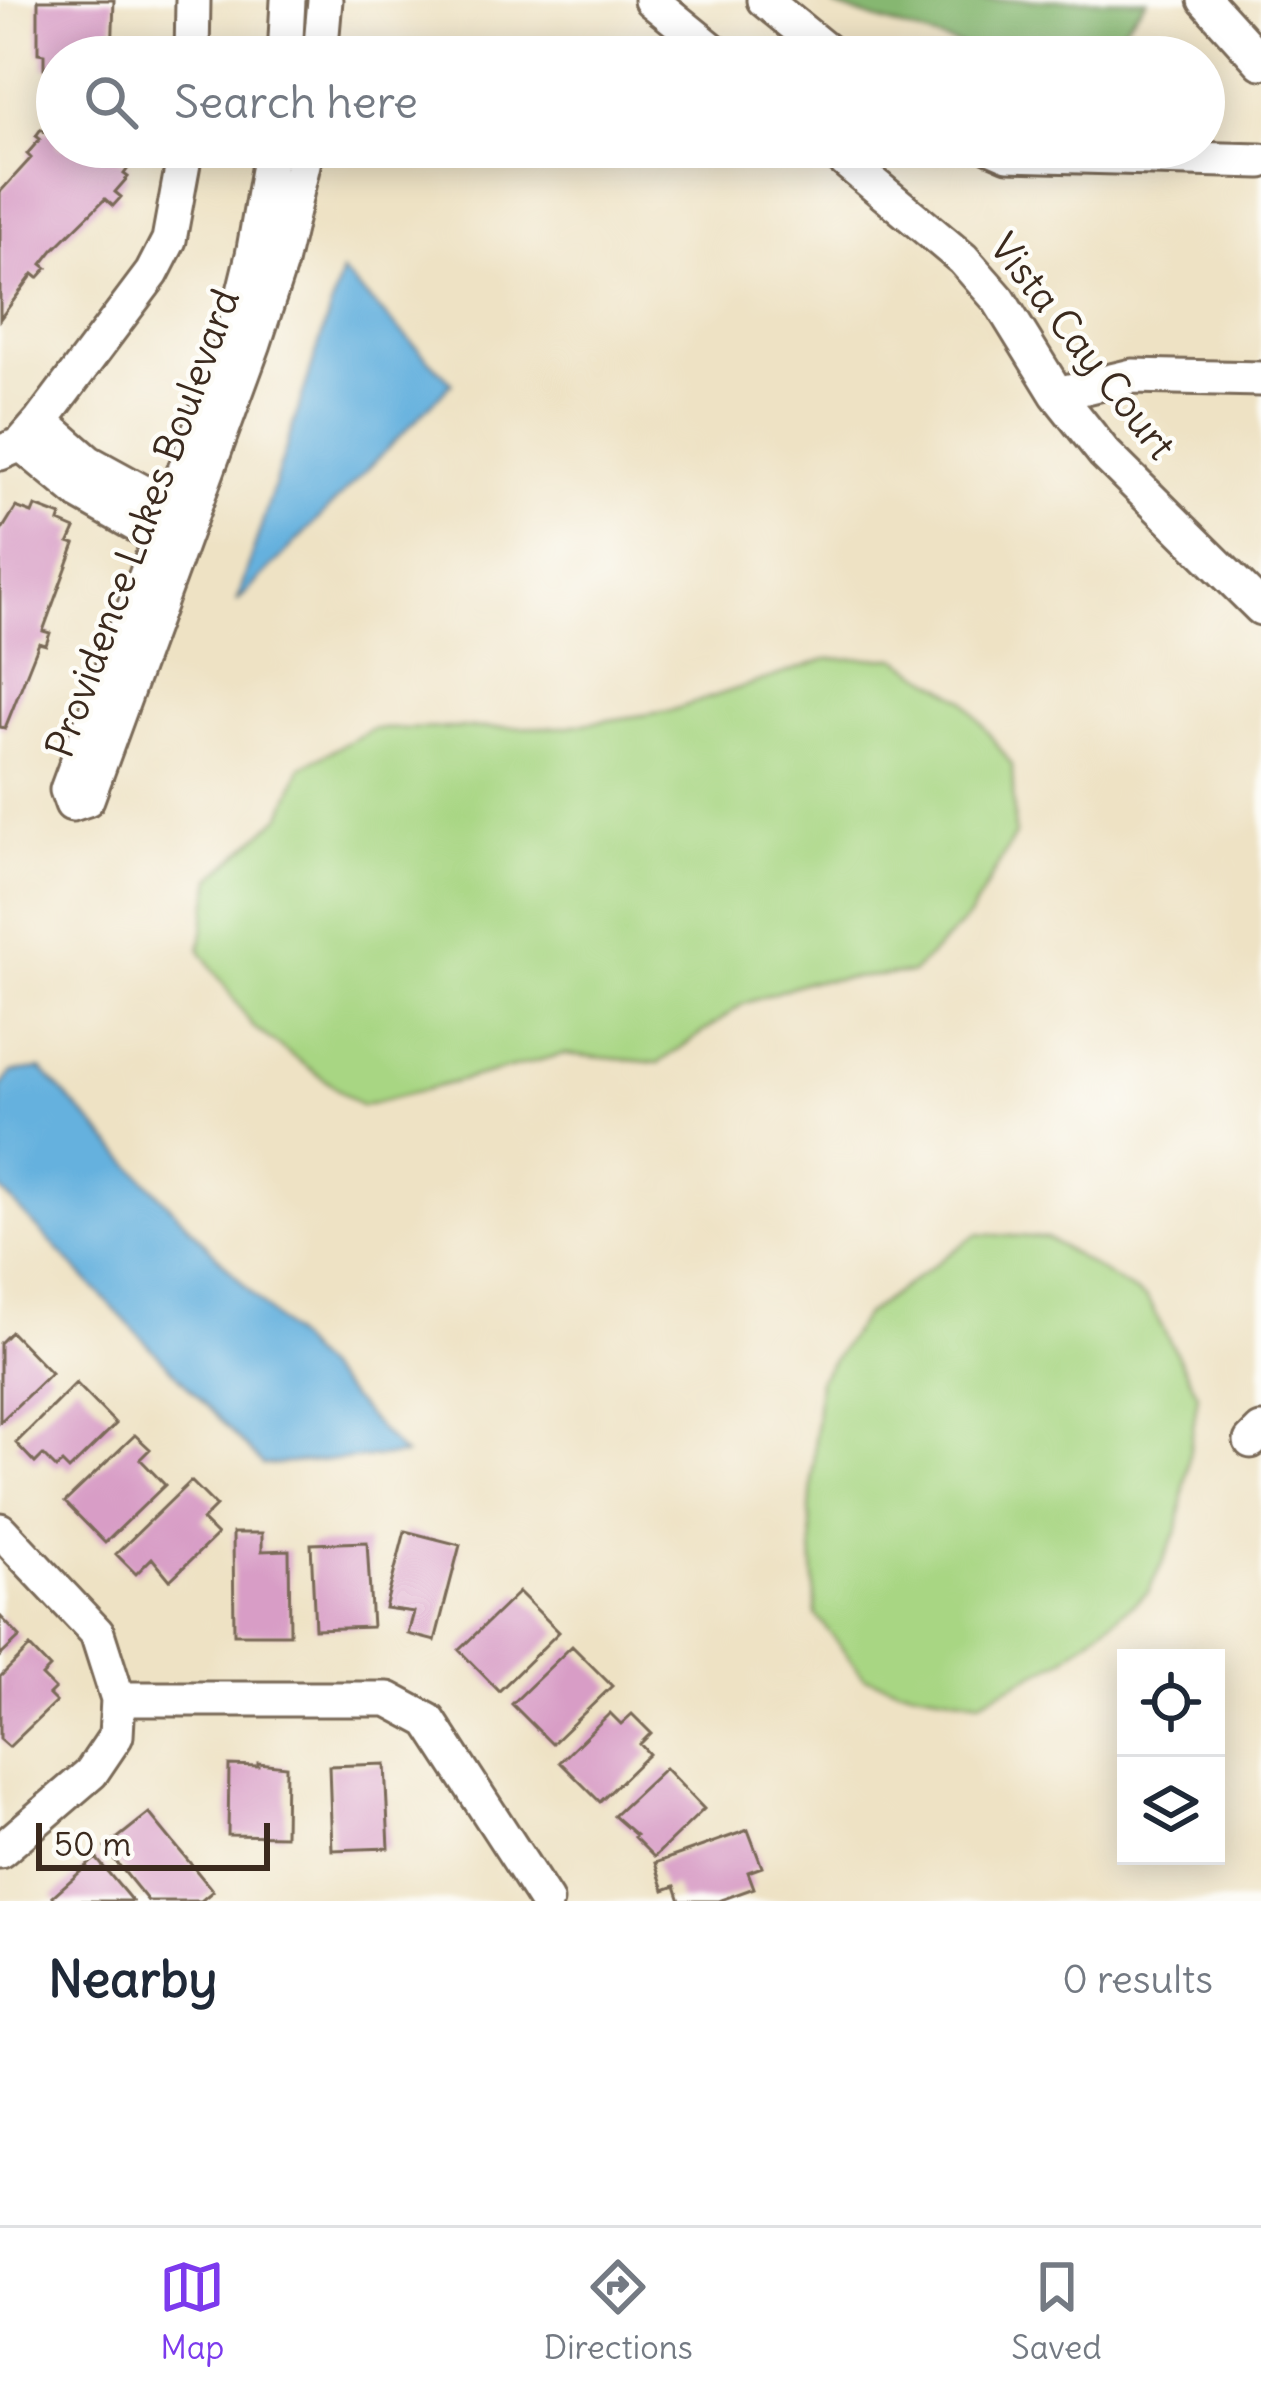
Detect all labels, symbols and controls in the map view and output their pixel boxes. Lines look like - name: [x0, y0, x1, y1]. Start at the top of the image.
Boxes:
- search box: [36, 36, 1225, 168]
- icon: search: [78, 69, 144, 135]
- text: Search here: [174, 74, 418, 130]
- street label: Vista Cay Court: [979, 223, 1186, 469]
- street label: Providence Lakes Boulevard: [35, 282, 250, 764]
- map controls: [1117, 1649, 1225, 1865]
- button: locate: [1117, 1649, 1225, 1757]
- button: layers: [1117, 1757, 1225, 1865]
- scale bar: [36, 1817, 270, 1870]
- text: 50 m: [54, 1823, 131, 1865]
- text: Nearby: [48, 1947, 217, 2011]
- text: 0 results: [1062, 1955, 1213, 2004]
- tab: Map: [159, 2254, 225, 2368]
- tab: Directions: [544, 2254, 693, 2368]
- tab: Saved: [1011, 2254, 1102, 2368]

